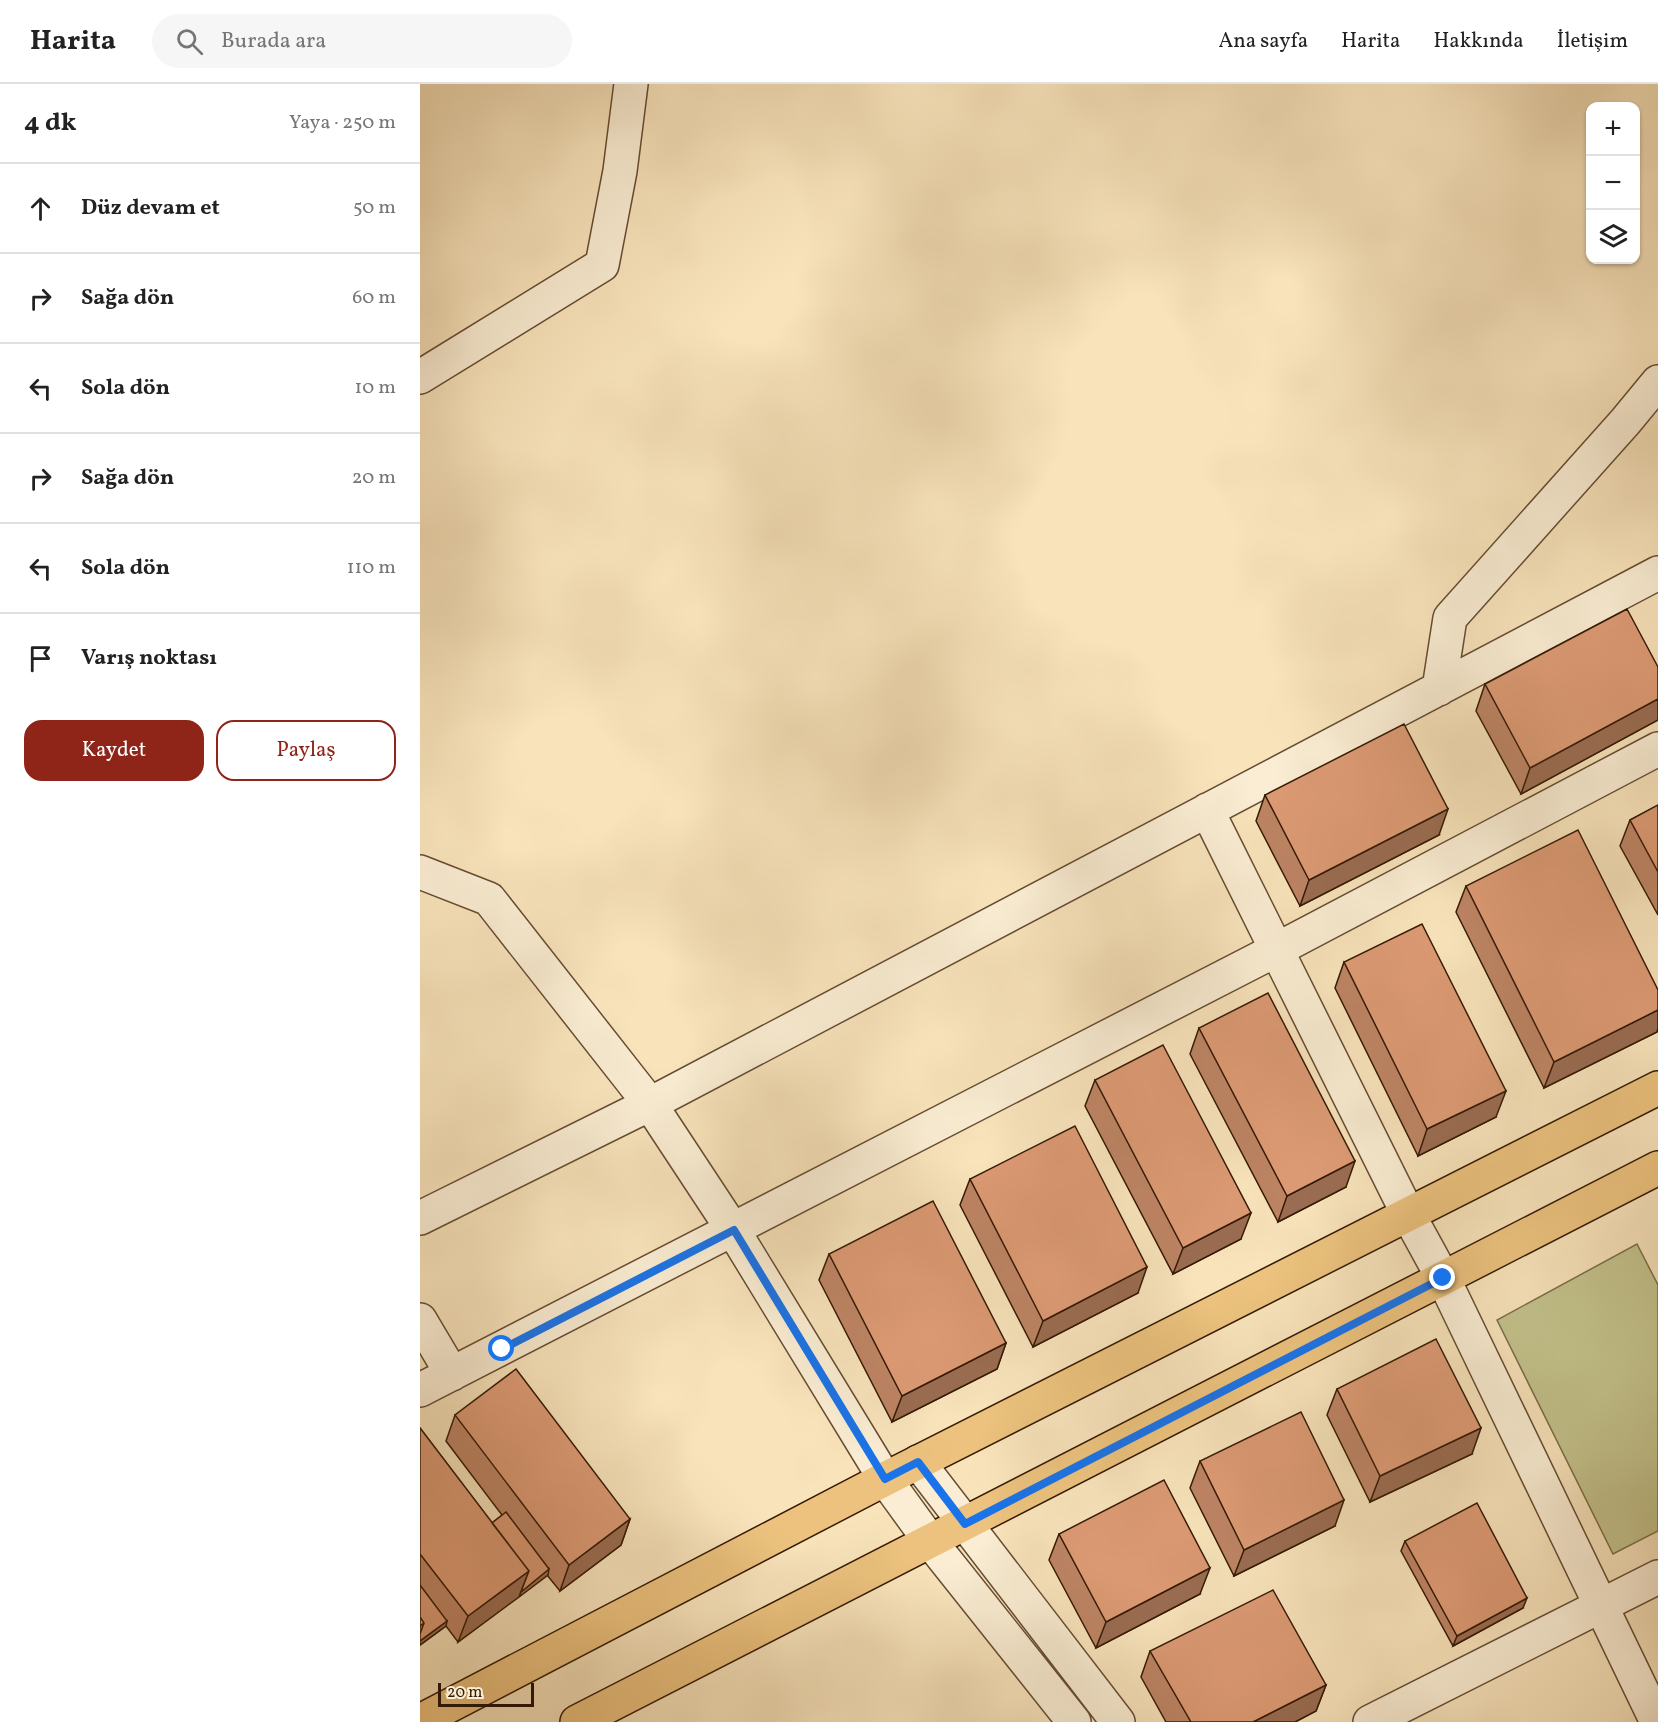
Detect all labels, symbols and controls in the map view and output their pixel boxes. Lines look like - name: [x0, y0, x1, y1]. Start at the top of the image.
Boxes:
- search box: [152, 14, 572, 68]
- text: Harita: [30, 22, 116, 61]
- icon: search: [173, 25, 206, 58]
- text: Burada ara: [221, 26, 326, 57]
- text: Ana sayfa: [1218, 27, 1308, 56]
- text: Harita: [1341, 27, 1400, 56]
- text: Hakkında: [1433, 27, 1524, 56]
- text: İletişim: [1557, 27, 1628, 56]
- map controls: [1586, 102, 1640, 264]
- button: +: [1586, 102, 1640, 156]
- text: 4 dk: [24, 105, 77, 141]
- text: Yaya · 250 m: [289, 109, 396, 137]
- button: −: [1586, 156, 1640, 210]
- icon: ahead: [24, 192, 57, 225]
- text: Düz devam et: [81, 193, 220, 224]
- text: 50 m: [353, 194, 396, 222]
- button: layers: [1586, 210, 1640, 264]
- icon: right: [24, 282, 57, 315]
- text: Sağa dön: [81, 283, 174, 314]
- text: 60 m: [352, 284, 396, 312]
- icon: left: [24, 372, 57, 405]
- text: Sola dön: [81, 373, 170, 404]
- text: 10 m: [355, 374, 396, 402]
- icon: right: [24, 462, 57, 495]
- text: Sağa dön: [81, 463, 174, 494]
- text: 20 m: [352, 464, 396, 492]
- icon: left: [24, 552, 57, 585]
- text: Sola dön: [81, 553, 170, 584]
- text: 110 m: [347, 554, 396, 582]
- icon: arrive: [24, 642, 57, 675]
- text: Varış noktası: [81, 643, 217, 674]
- button: Kaydet: [24, 720, 204, 781]
- button: Paylaş: [216, 720, 396, 781]
- route end: [1429, 1264, 1455, 1290]
- route start: [488, 1335, 514, 1361]
- scale bar: [438, 1680, 534, 1708]
- text: 20 m: [447, 1682, 482, 1704]

